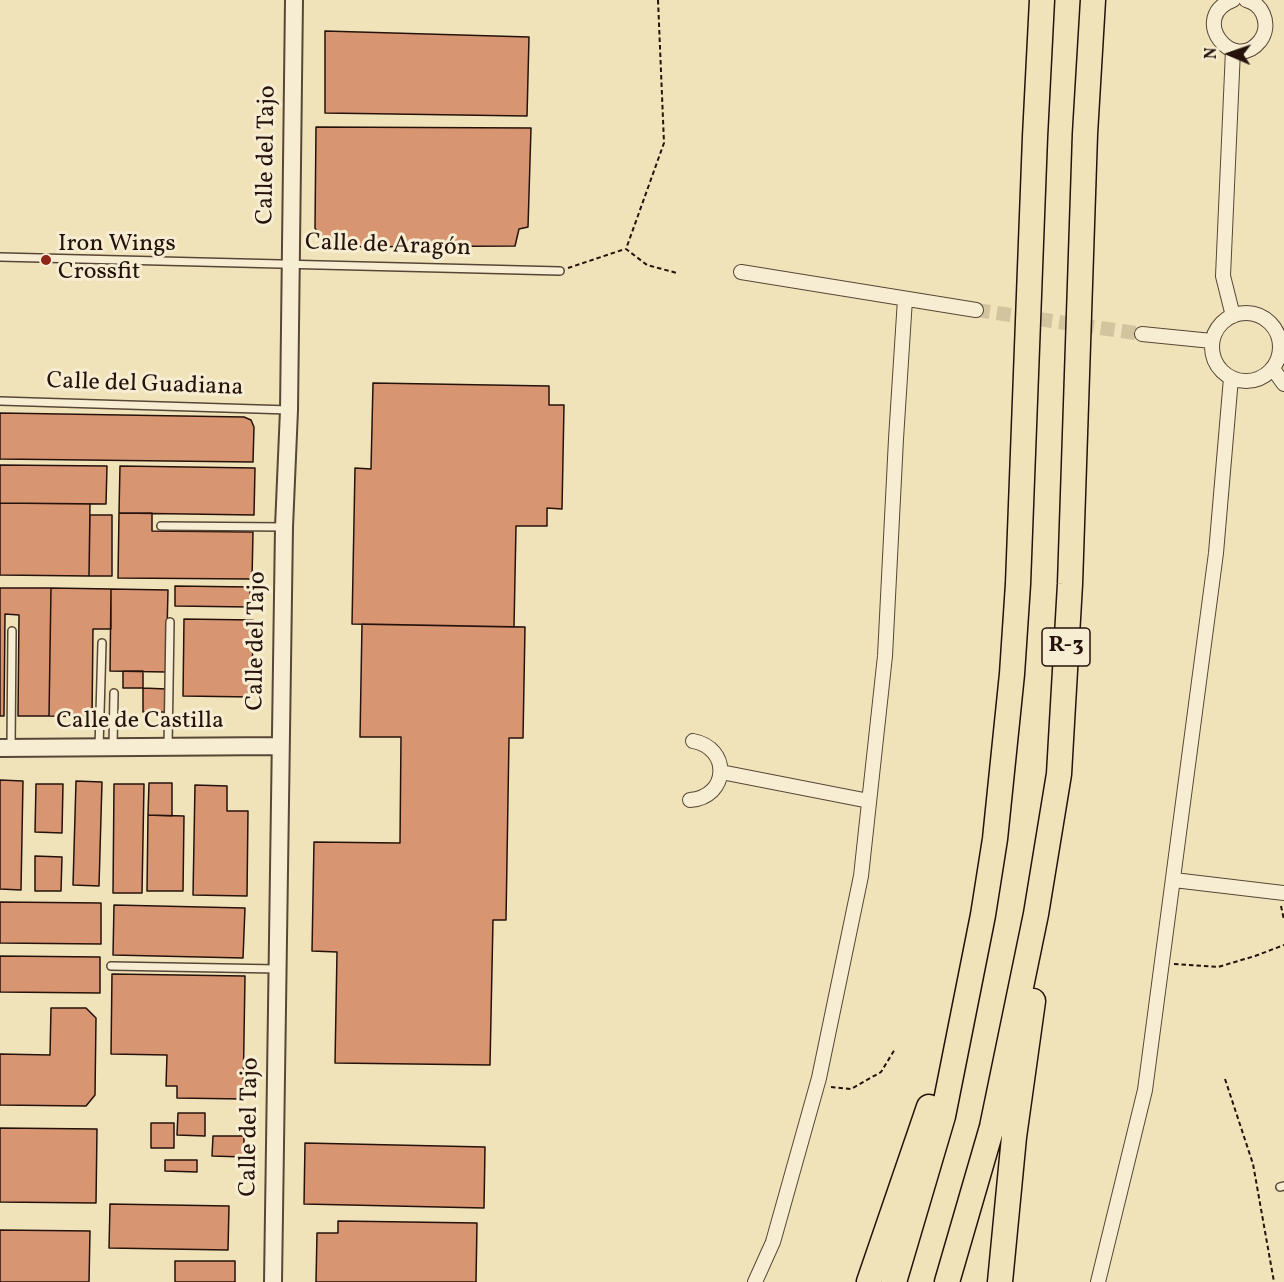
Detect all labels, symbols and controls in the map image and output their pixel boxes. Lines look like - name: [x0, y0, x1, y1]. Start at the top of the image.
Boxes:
- north arrow: [1200, 24, 1260, 84]
- text: N: [1201, 47, 1223, 60]
- street label: Calle del Tajo: [252, 85, 284, 225]
- street label: Calle de Aragón: [304, 230, 472, 264]
- place label: Iron Wings Crossfit: [58, 232, 176, 288]
- marker: Iron Wings Crossfit: [39, 253, 53, 267]
- street label: Calle del Guadiana: [46, 368, 244, 404]
- street label: Calle del Tajo: [242, 571, 274, 711]
- road number: R-3: [1042, 628, 1090, 666]
- street label: Calle de Castilla: [56, 709, 224, 737]
- street label: Calle del Tajo: [235, 1057, 267, 1197]

